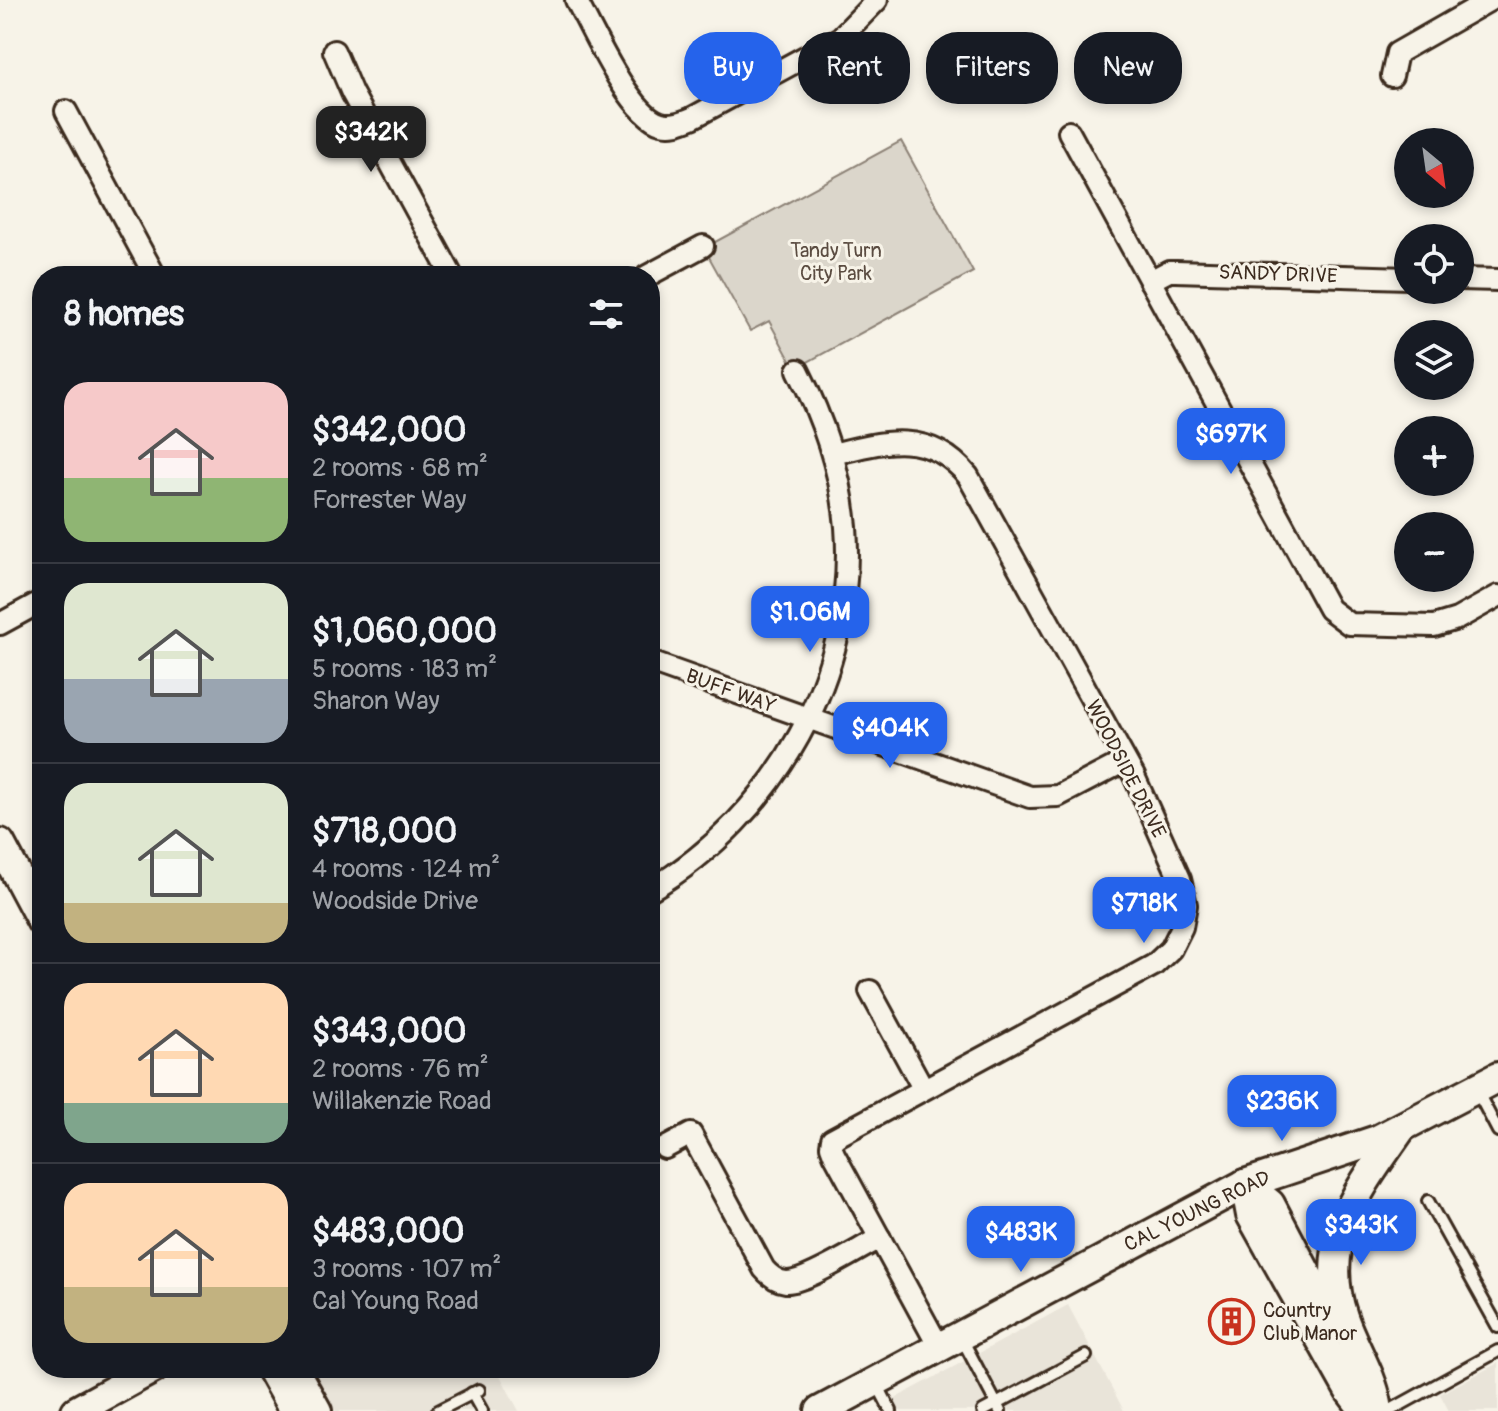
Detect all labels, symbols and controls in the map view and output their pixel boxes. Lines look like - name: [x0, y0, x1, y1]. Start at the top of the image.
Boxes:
- chip: Buy: [684, 32, 782, 104]
- chip: Rent: [798, 32, 910, 104]
- chip: Filters: [926, 32, 1058, 104]
- chip: New: [1074, 32, 1182, 104]
- pin: $342K: [315, 106, 427, 174]
- text: $342K: [334, 116, 408, 148]
- north arrow: [1394, 128, 1474, 208]
- map controls: [1394, 128, 1474, 592]
- button: locate: [1394, 224, 1474, 304]
- park label: Tandy Turn City Park: [790, 238, 882, 286]
- street label: SANDY DRIVE: [1218, 259, 1338, 289]
- icon: filters: [584, 292, 628, 336]
- text: 8 homes: [64, 293, 184, 336]
- button: layers: [1394, 320, 1474, 400]
- pin: $697K: [1175, 408, 1287, 476]
- text: $342,000: [312, 409, 466, 452]
- icon: home: [128, 414, 224, 510]
- button: +: [1394, 416, 1474, 496]
- text: $697K: [1195, 418, 1267, 450]
- text: 2 rooms · 68 m²: [312, 452, 488, 484]
- text: Forrester Way: [312, 484, 466, 516]
- button: −: [1394, 512, 1474, 592]
- pin: $1.06M: [745, 586, 875, 654]
- text: $1.06M: [769, 596, 851, 628]
- text: $1,060,000: [312, 610, 497, 653]
- icon: home: [128, 615, 224, 711]
- text: 5 rooms · 183 m²: [312, 653, 497, 685]
- street label: BUFF WAY: [683, 663, 780, 719]
- text: Sharon Way: [312, 685, 440, 717]
- street label: WOODSIDE DRIVE: [1080, 696, 1172, 842]
- pin: $404K: [834, 702, 946, 770]
- text: $404K: [851, 712, 929, 744]
- text: $718,000: [312, 810, 457, 853]
- icon: home: [128, 815, 224, 911]
- text: 4 rooms · 124 m²: [312, 853, 500, 885]
- pin: $718K: [1088, 877, 1200, 945]
- text: Woodside Drive: [312, 885, 478, 917]
- text: $718K: [1111, 887, 1177, 919]
- text: $343,000: [312, 1010, 466, 1053]
- icon: home: [128, 1015, 224, 1111]
- text: 2 rooms · 76 m²: [312, 1053, 489, 1085]
- pin: $236K: [1226, 1075, 1338, 1143]
- text: Willakenzie Road: [312, 1085, 492, 1117]
- text: $236K: [1245, 1085, 1319, 1117]
- street label: CAL YOUNG ROAD: [1120, 1165, 1274, 1257]
- pin: $343K: [1305, 1199, 1417, 1267]
- pin: $483K: [965, 1206, 1077, 1274]
- text: $343K: [1324, 1209, 1398, 1241]
- text: $483,000: [312, 1210, 465, 1253]
- icon: home: [128, 1215, 224, 1311]
- text: $483K: [985, 1216, 1057, 1248]
- text: 3 rooms · 107 m²: [312, 1253, 501, 1285]
- text: Cal Young Road: [312, 1285, 479, 1317]
- building icon: Country Club Manor: [1208, 1297, 1256, 1345]
- place label: Country Club Manor: [1263, 1298, 1357, 1346]

